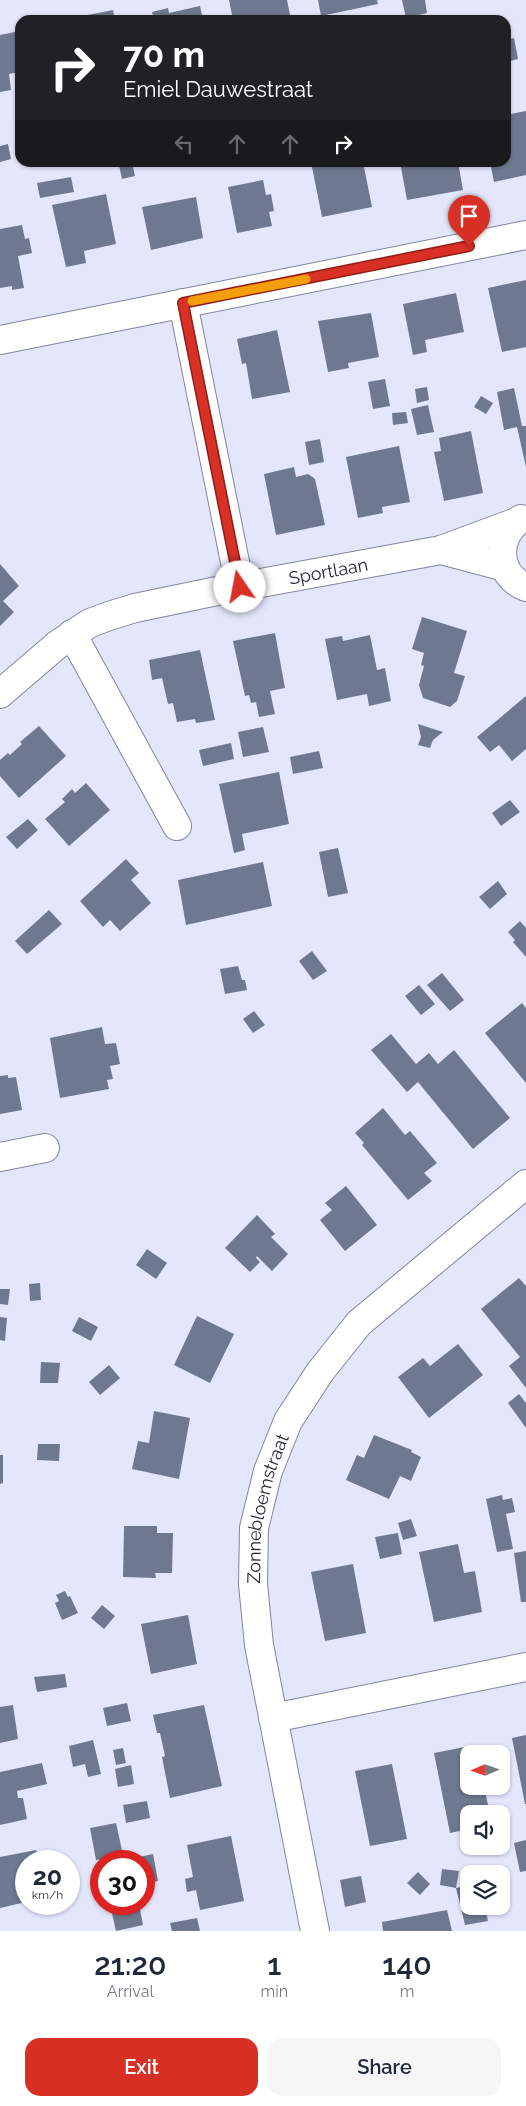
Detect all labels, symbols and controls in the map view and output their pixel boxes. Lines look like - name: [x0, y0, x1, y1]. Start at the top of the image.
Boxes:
- text: 70 m: [123, 34, 205, 75]
- icon: right: [40, 35, 105, 100]
- text: Emiel Dauwestraat: [123, 76, 313, 102]
- icon: left: [170, 130, 198, 158]
- icon: ahead: [223, 130, 251, 158]
- icon: ahead: [276, 130, 304, 158]
- icon: right: [329, 130, 357, 158]
- pin: [448, 195, 490, 246]
- icon: arrive: [455, 202, 483, 230]
- street label: Sportlaan: [287, 553, 369, 588]
- position arrow: [213, 560, 265, 612]
- street label: Zonnebloemstraat: [243, 1430, 292, 1584]
- north arrow: [460, 1745, 510, 1795]
- map controls: [460, 1745, 510, 1915]
- button: sound: [460, 1805, 510, 1855]
- speed limit sign: 30: [90, 1850, 155, 1915]
- text: 20: [33, 1861, 62, 1891]
- button: layers: [460, 1865, 510, 1915]
- text: km/h: [32, 1888, 63, 1902]
- text: 21:20: [94, 1947, 166, 1982]
- text: 1: [267, 1947, 281, 1982]
- text: 140: [382, 1947, 432, 1982]
- text: Arrival: [107, 1982, 154, 2001]
- text: min: [261, 1982, 288, 2001]
- text: m: [400, 1982, 414, 2001]
- button: Exit: [25, 2038, 258, 2096]
- button: Share: [268, 2038, 501, 2096]

